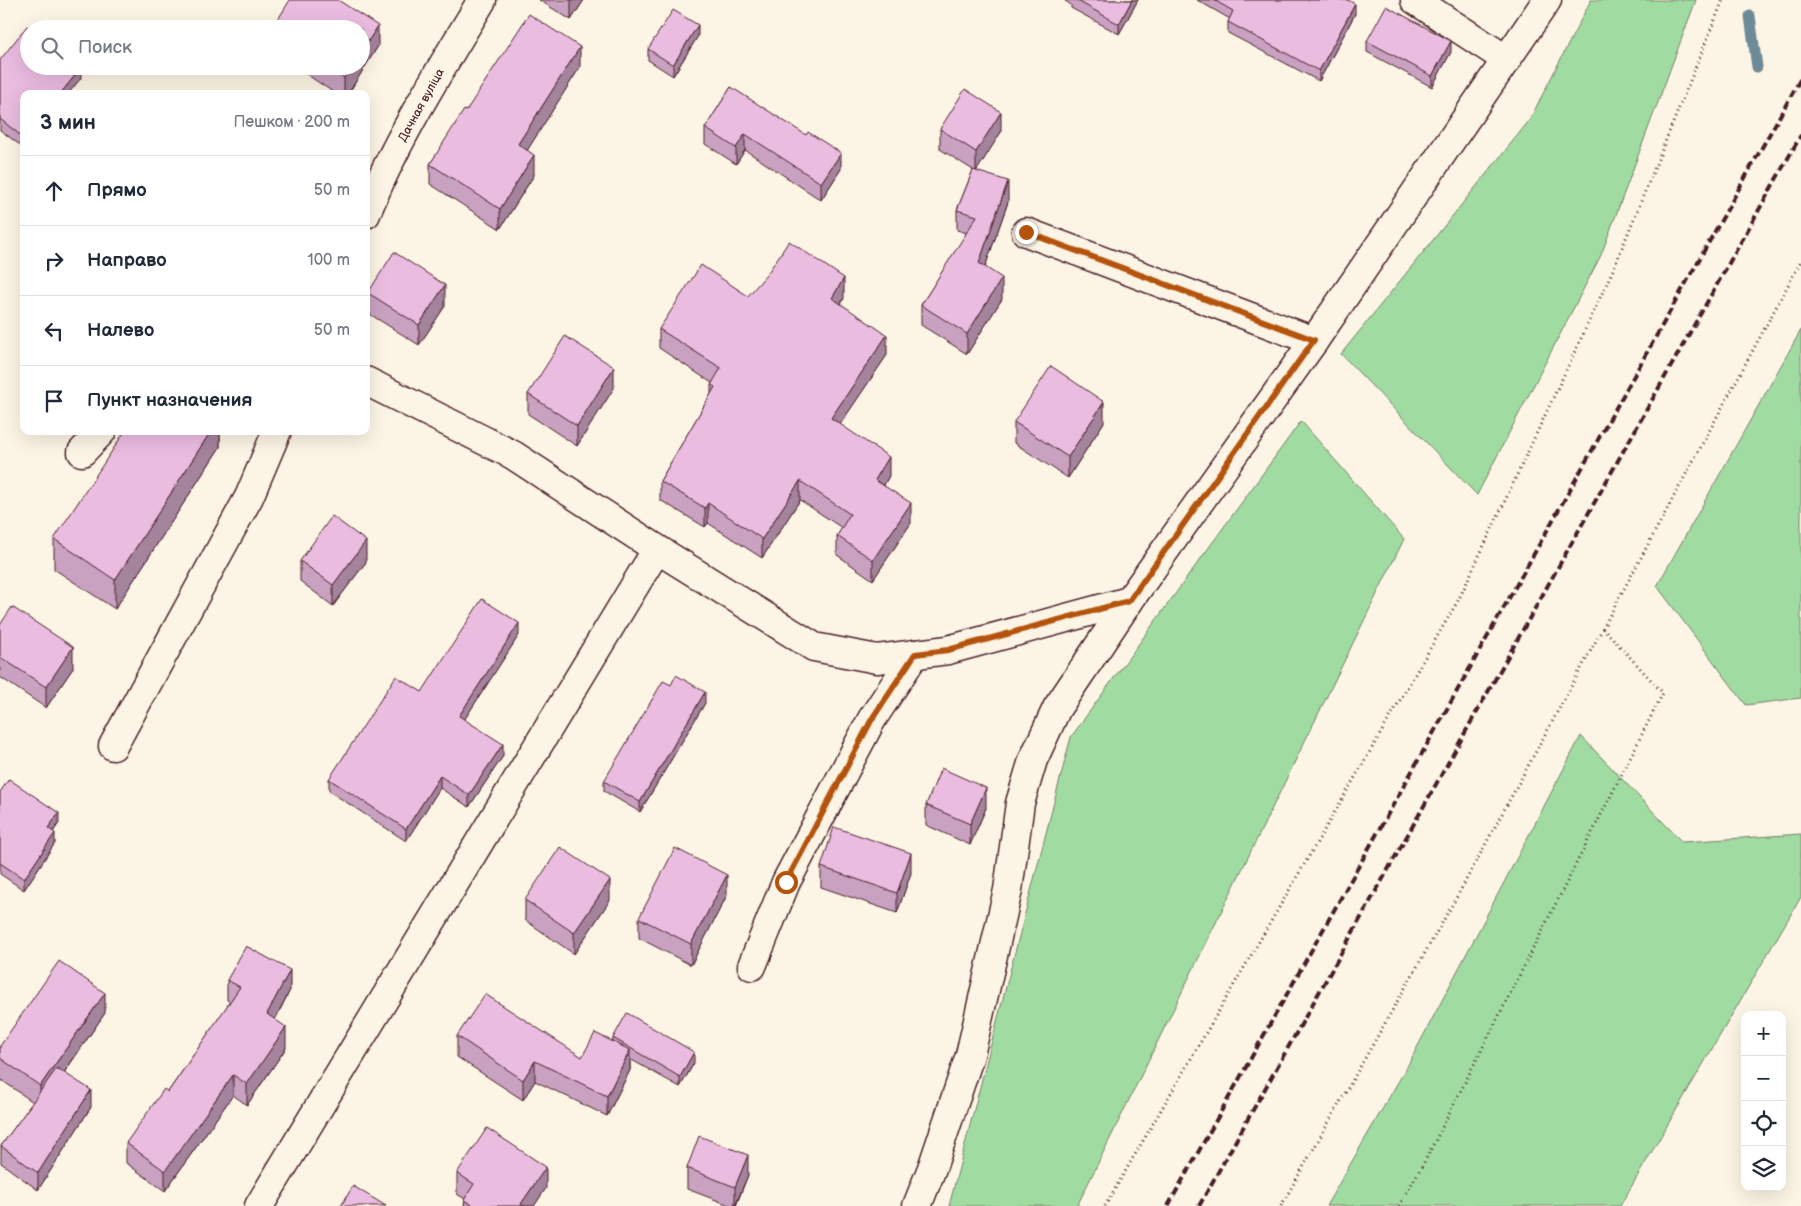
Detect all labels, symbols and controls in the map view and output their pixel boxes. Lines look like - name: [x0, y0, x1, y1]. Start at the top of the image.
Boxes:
- search box: [20, 20, 370, 75]
- icon: search: [38, 34, 66, 62]
- text: Поиск: [78, 36, 132, 59]
- street label: Дачная вуліца: [395, 66, 448, 144]
- text: 3 мин: [40, 110, 96, 135]
- text: Пешком · 200 m: [233, 113, 350, 132]
- icon: ahead: [40, 177, 68, 205]
- text: Прямо: [87, 179, 147, 202]
- text: 50 m: [314, 181, 350, 200]
- route end: [1015, 221, 1038, 244]
- icon: right: [40, 247, 68, 275]
- text: Направо: [87, 249, 167, 272]
- text: 100 m: [307, 251, 350, 270]
- icon: left: [40, 317, 68, 345]
- text: Налево: [87, 319, 154, 342]
- text: 50 m: [314, 321, 350, 340]
- icon: arrive: [40, 387, 68, 415]
- text: Пункт назначения: [87, 389, 252, 412]
- route start: [775, 871, 798, 894]
- map controls: [1741, 1011, 1786, 1191]
- button: +: [1741, 1011, 1786, 1056]
- button: −: [1741, 1056, 1786, 1101]
- button: locate: [1741, 1101, 1786, 1146]
- button: layers: [1741, 1146, 1786, 1191]

